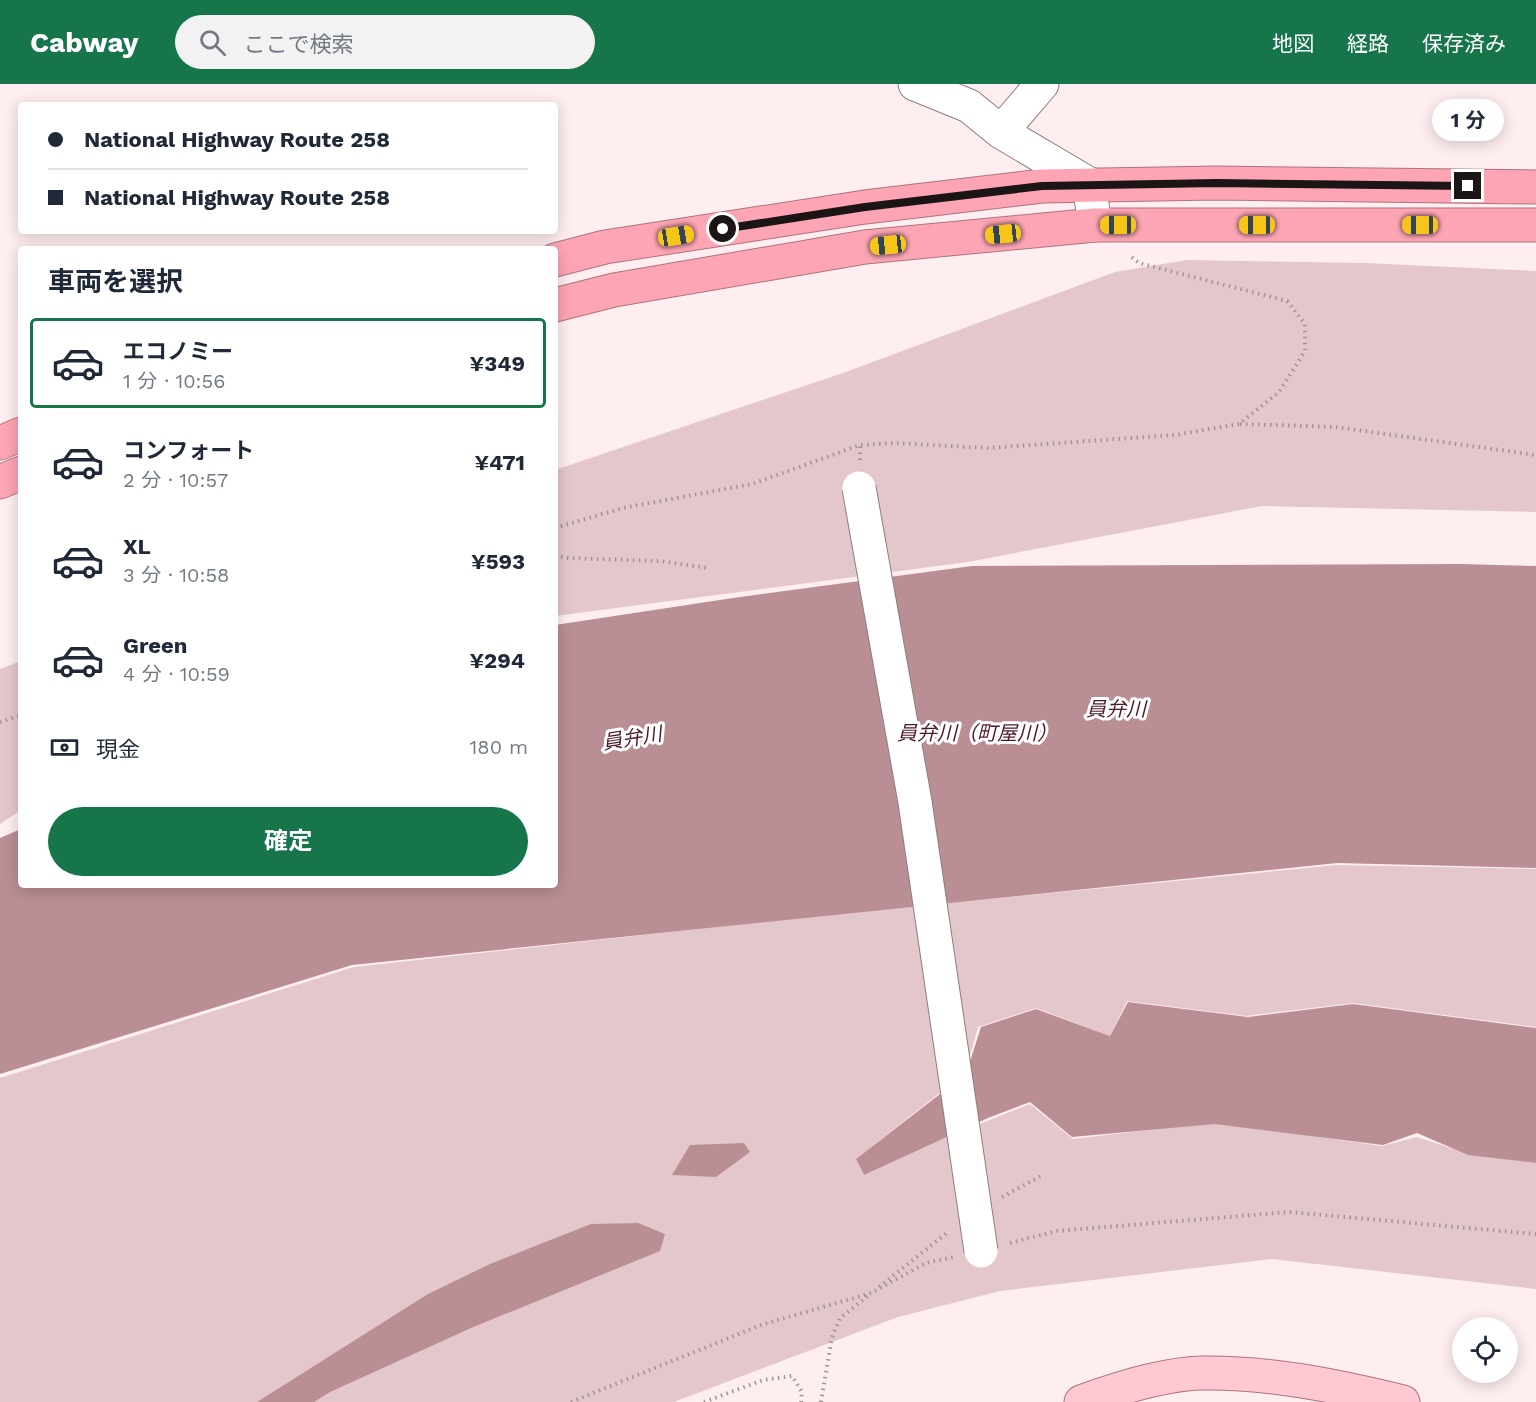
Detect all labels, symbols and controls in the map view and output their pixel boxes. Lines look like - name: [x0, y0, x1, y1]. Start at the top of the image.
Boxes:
- search box: [175, 15, 595, 69]
- text: Cabway: [30, 26, 139, 59]
- icon: search: [196, 26, 229, 59]
- text: 地図: [1272, 31, 1314, 56]
- text: 経路: [1347, 31, 1389, 56]
- text: 保存済み: [1422, 31, 1506, 56]
- text: ここで検索: [244, 32, 354, 57]
- callout: 1 分: [1432, 99, 1504, 141]
- text: 1 分: [1451, 108, 1485, 132]
- text: National Highway Route 258: [84, 127, 390, 152]
- route end: [1454, 172, 1481, 199]
- text: National Highway Route 258: [84, 185, 390, 210]
- route start: [709, 215, 736, 242]
- car: [1100, 216, 1136, 234]
- car: [1239, 216, 1275, 234]
- car: [1402, 216, 1438, 234]
- car: [984, 223, 1022, 245]
- car: [657, 224, 695, 248]
- car: [869, 234, 907, 256]
- text: 車両を選択: [48, 266, 183, 298]
- icon: car: [51, 336, 105, 390]
- text: エコノミー: [123, 339, 233, 364]
- text: ¥349: [470, 351, 525, 376]
- text: 1 分 · 10:56: [123, 369, 225, 393]
- icon: car: [51, 435, 105, 489]
- text: コンフォート: [123, 438, 254, 463]
- text: ¥471: [474, 450, 525, 475]
- text: 2 分 · 10:57: [123, 468, 228, 492]
- icon: car: [51, 534, 105, 588]
- text: XL: [123, 534, 151, 559]
- text: ¥593: [471, 549, 525, 574]
- text: 3 分 · 10:58: [123, 563, 229, 587]
- icon: car: [51, 633, 105, 687]
- text: Green: [123, 633, 187, 658]
- text: ¥294: [469, 648, 525, 673]
- text: 4 分 · 10:59: [123, 662, 230, 686]
- water label: 員弁川: [1086, 697, 1148, 721]
- water label: 員弁川: [600, 721, 665, 755]
- water label: 員弁川（町屋川）: [897, 721, 1057, 745]
- icon: cash: [48, 731, 81, 764]
- text: 180 m: [470, 735, 528, 759]
- text: 現金: [96, 737, 140, 762]
- button: 確定: [48, 807, 528, 876]
- map controls: [1452, 1317, 1518, 1383]
- button: locate: [1452, 1317, 1518, 1383]

